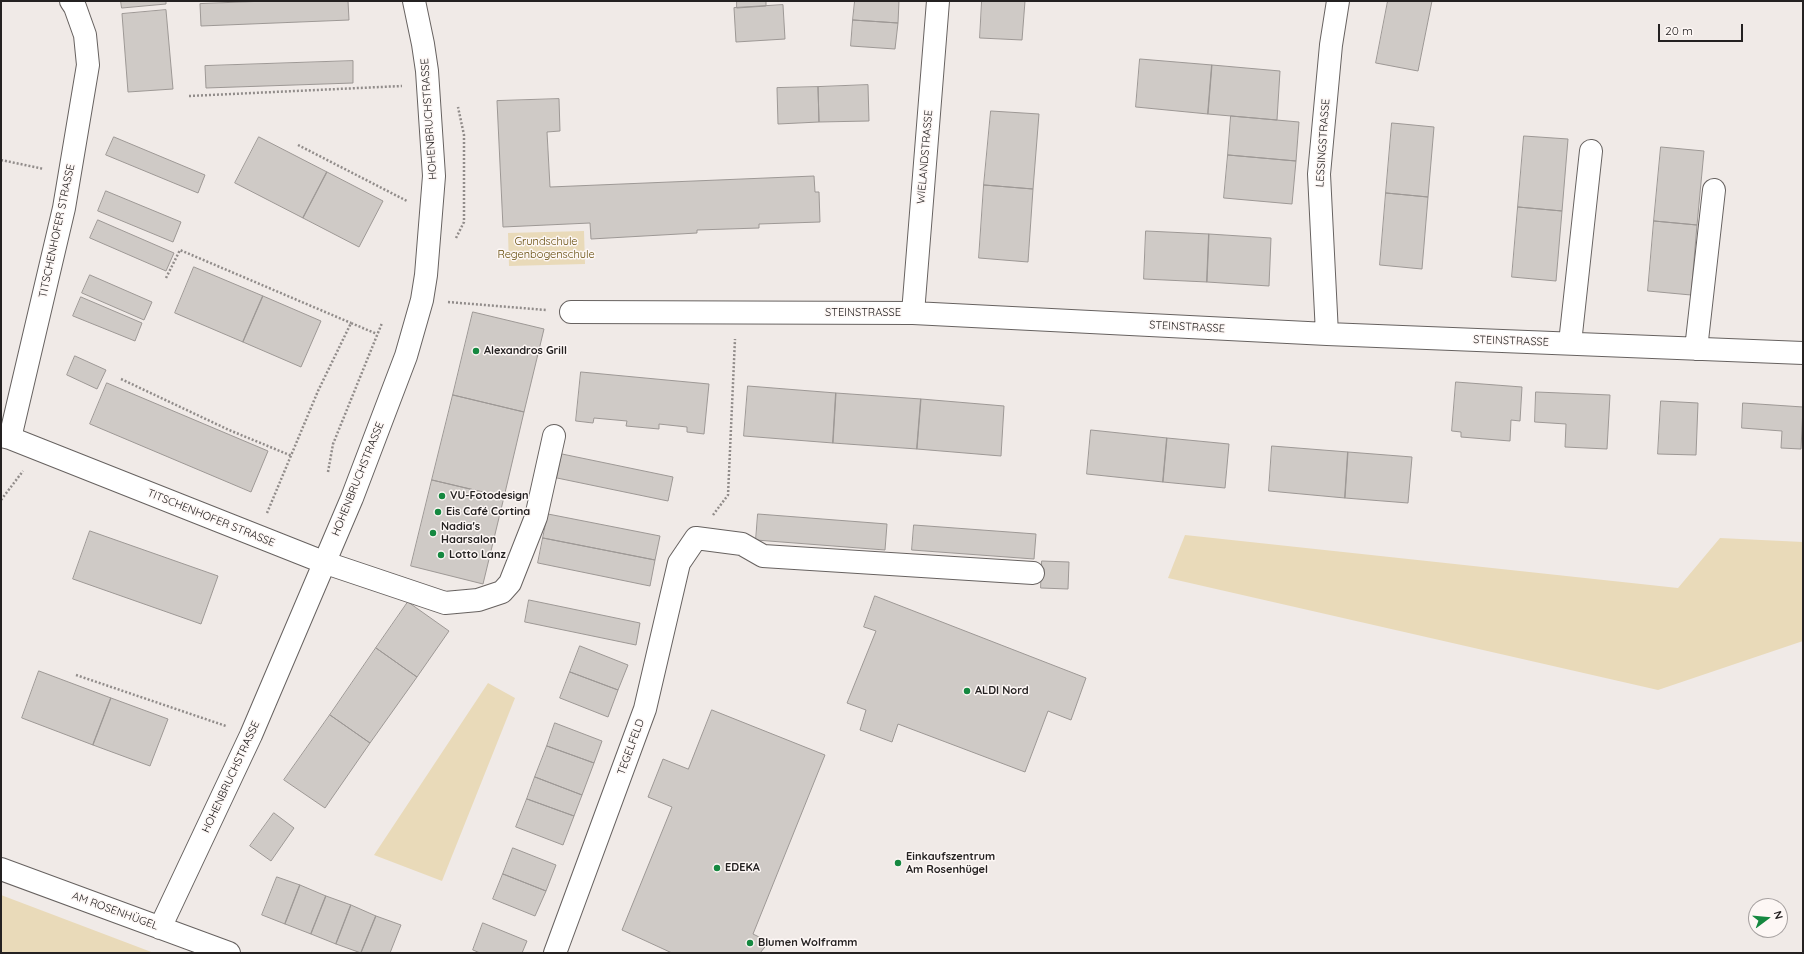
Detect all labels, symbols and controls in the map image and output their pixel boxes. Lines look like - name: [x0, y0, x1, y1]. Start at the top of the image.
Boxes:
- scale bar: [1660, 16, 1745, 42]
- text: 20 m: [1665, 23, 1693, 38]
- street label: HOHENBRUCHSTRASSE: [418, 58, 440, 180]
- street label: LESSINGSTRASSE: [1313, 98, 1333, 188]
- street label: WIELANDSTRASSE: [914, 109, 936, 205]
- street label: TITSCHENHOFER STRASSE: [36, 163, 78, 299]
- park label: Grundschule Regenbogenschule: [497, 235, 595, 261]
- street label: STEINSTRASSE: [825, 306, 901, 320]
- street label: STEINSTRASSE: [1149, 318, 1225, 336]
- street label: STEINSTRASSE: [1473, 333, 1549, 349]
- place label: Alexandros Grill: [484, 344, 567, 358]
- marker: Alexandros Grill: [471, 346, 481, 356]
- street label: HOHENBRUCHSTRASSE: [329, 420, 387, 538]
- street label: TITSCHENHOFER STRASSE: [145, 486, 277, 550]
- place label: VU-Fotodesign: [450, 489, 529, 503]
- marker: VU-Fotodesign: [437, 491, 447, 501]
- place label: Eis Café Cortina: [446, 505, 530, 519]
- marker: Eis Café Cortina: [433, 507, 443, 517]
- place label: Nadia's Haarsalon: [441, 520, 496, 546]
- marker: Nadia's Haarsalon: [428, 528, 438, 538]
- place label: Lotto Lanz: [449, 548, 506, 562]
- marker: Lotto Lanz: [436, 550, 446, 560]
- place label: ALDI Nord: [975, 684, 1029, 698]
- marker: ALDI Nord: [962, 686, 972, 696]
- street label: TEGELFELD: [615, 717, 647, 777]
- street label: HOHENBRUCHSTRASSE: [199, 719, 263, 835]
- place label: Einkaufszentrum Am Rosenhügel: [906, 850, 995, 876]
- marker: Einkaufszentrum Am Rosenhügel: [893, 858, 903, 868]
- place label: EDEKA: [725, 861, 760, 875]
- marker: EDEKA: [712, 863, 722, 873]
- street label: AM ROSENHÜGEL: [70, 889, 160, 933]
- north arrow: [1748, 898, 1788, 938]
- text: N: [1771, 909, 1786, 921]
- place label: Blumen Wolframm: [758, 936, 857, 950]
- marker: Blumen Wolframm: [745, 938, 755, 948]

